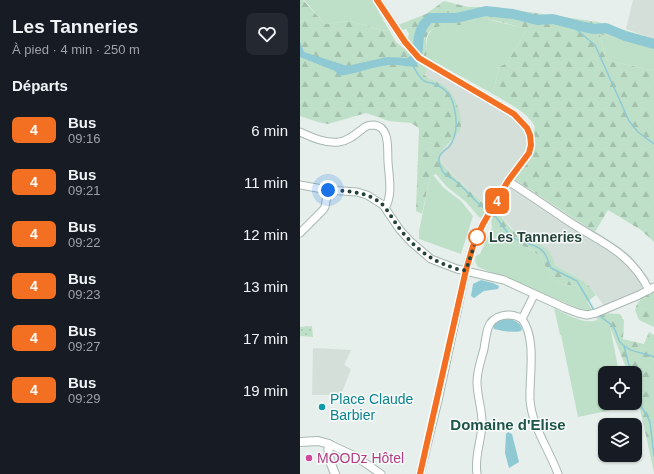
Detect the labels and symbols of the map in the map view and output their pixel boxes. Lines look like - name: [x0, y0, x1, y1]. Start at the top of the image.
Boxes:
- your location: [318, 180, 338, 200]
- line badge: 4: [484, 188, 510, 214]
- marker: Les Tanneries: [468, 228, 486, 246]
- place label: Les Tanneries: [489, 229, 582, 245]
- place label: Place Claude Barbier: [330, 391, 413, 423]
- marker: Place Claude Barbier: [317, 402, 327, 412]
- district label: Domaine d'Elise: [450, 416, 566, 433]
- place label: MOODz Hôtel: [317, 450, 404, 466]
- marker: MOODz Hôtel: [304, 453, 314, 463]

